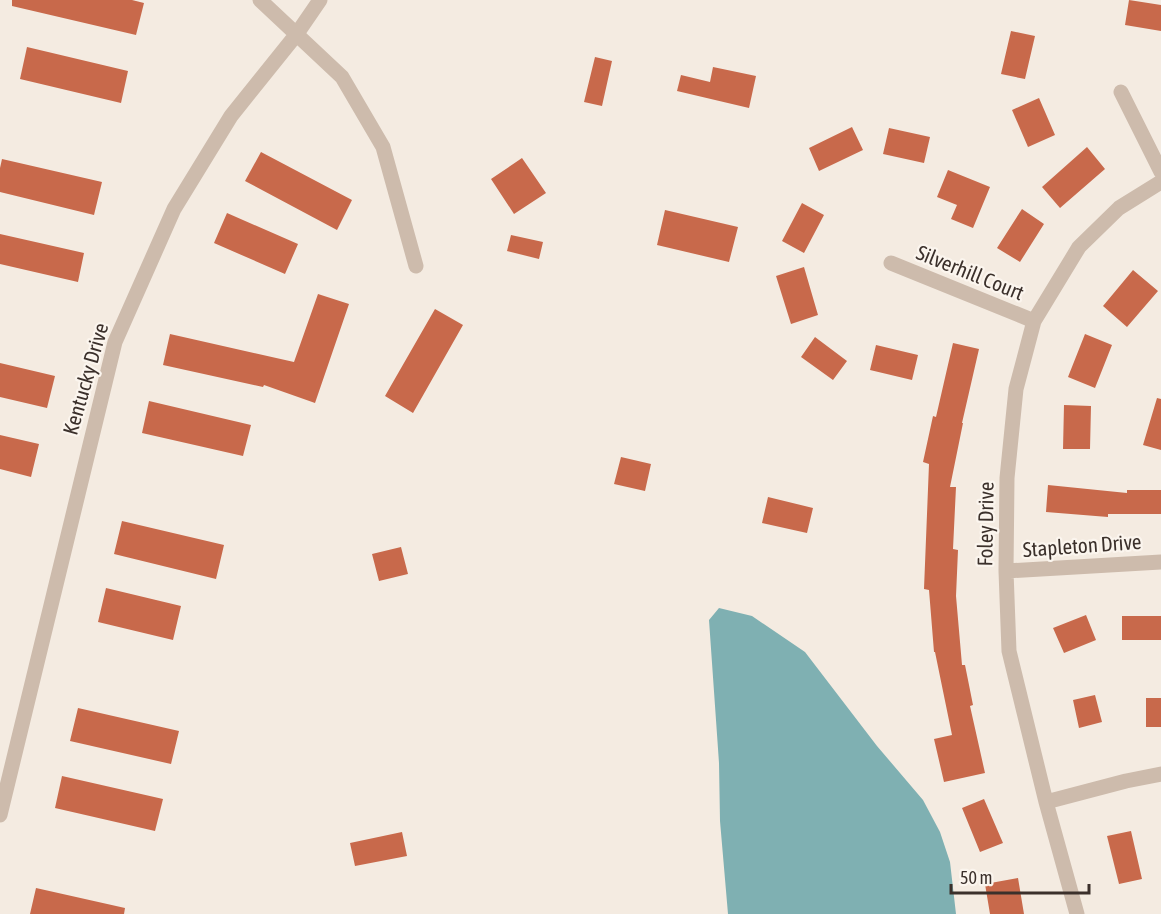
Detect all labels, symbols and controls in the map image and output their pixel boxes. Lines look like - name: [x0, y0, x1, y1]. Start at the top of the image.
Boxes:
- street label: Silverhill Court: [913, 240, 1028, 304]
- street label: Kentucky Drive: [58, 320, 112, 437]
- street label: Foley Drive: [972, 481, 998, 567]
- street label: Stapleton Drive: [1022, 529, 1142, 561]
- scale bar: [951, 857, 1089, 895]
- text: 50 m: [960, 867, 992, 888]

